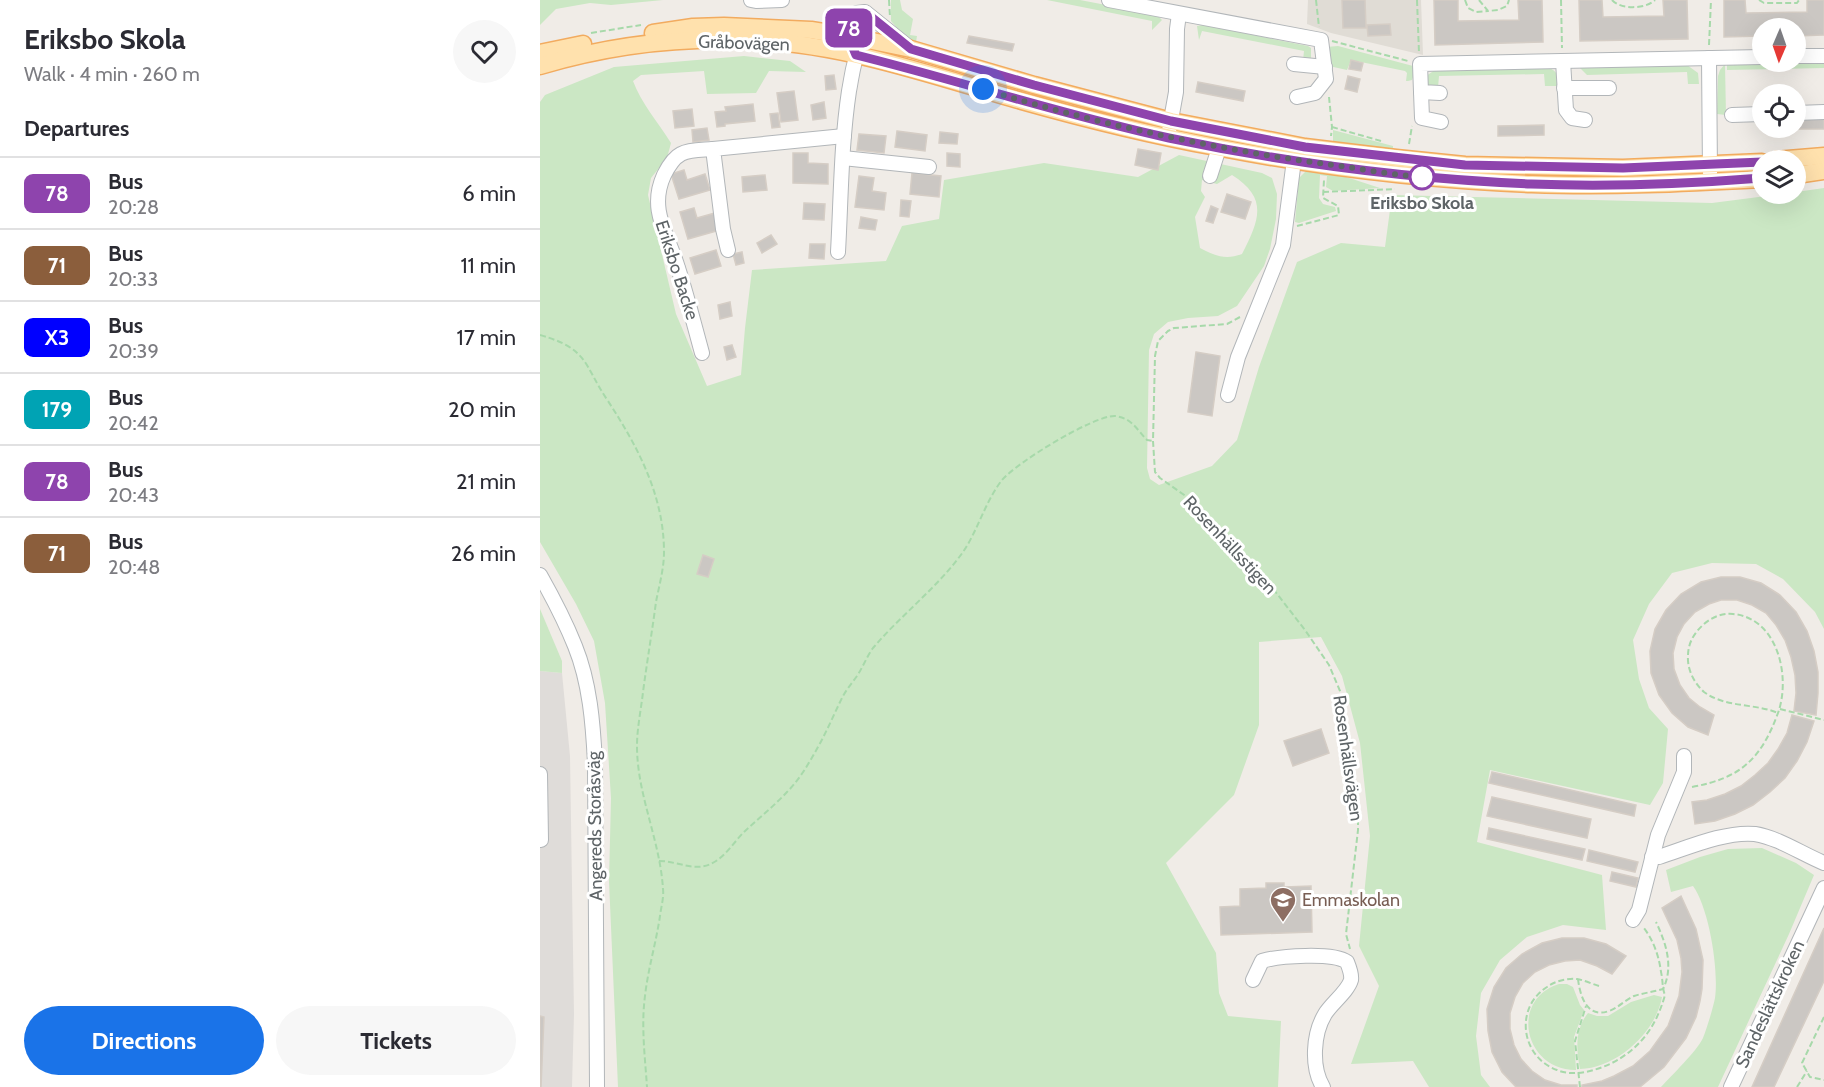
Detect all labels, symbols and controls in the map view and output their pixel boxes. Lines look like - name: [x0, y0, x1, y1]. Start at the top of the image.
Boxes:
- line badge: 78: [822, 9, 876, 48]
- text: 78: [837, 16, 861, 41]
- north arrow: [1752, 18, 1806, 72]
- map controls: [1752, 18, 1806, 204]
- button: heart: [453, 20, 516, 83]
- text: Eriksbo Skola: [24, 22, 186, 56]
- street label: Gråbovägen: [698, 30, 790, 56]
- text: Walk · 4 min · 260 m: [24, 62, 200, 86]
- your location: [968, 74, 998, 104]
- button: locate: [1752, 84, 1806, 138]
- text: Departures: [24, 115, 129, 142]
- button: layers: [1752, 150, 1806, 204]
- marker: Eriksbo Skola: [1409, 164, 1435, 190]
- text: Bus: [108, 168, 143, 195]
- text: 6 min: [462, 180, 516, 207]
- text: 78: [45, 181, 69, 206]
- place label: Eriksbo Skola: [1370, 192, 1474, 214]
- text: 20:28: [108, 195, 159, 219]
- street label: Eriksbo Backe: [651, 218, 703, 322]
- text: Bus: [108, 240, 143, 267]
- text: 11 min: [460, 252, 516, 279]
- text: 71: [48, 253, 66, 278]
- text: 20:33: [108, 267, 158, 291]
- text: Bus: [108, 312, 143, 339]
- text: 17 min: [457, 324, 516, 351]
- text: X3: [45, 325, 69, 350]
- text: 20:39: [108, 339, 159, 363]
- text: Bus: [108, 384, 143, 411]
- text: 20 min: [448, 396, 516, 423]
- text: 179: [42, 397, 72, 422]
- text: 20:42: [108, 411, 159, 435]
- text: Bus: [108, 456, 143, 483]
- text: 21 min: [456, 468, 516, 495]
- text: 78: [45, 469, 69, 494]
- text: 20:43: [108, 483, 159, 507]
- street label: Rosenhällsstigen: [1179, 491, 1281, 599]
- text: Bus: [108, 528, 143, 555]
- text: 26 min: [451, 540, 516, 567]
- text: 71: [48, 541, 66, 566]
- text: 20:48: [108, 555, 160, 579]
- street label: Rosenhällsvägen: [1328, 694, 1368, 822]
- street label: Angereds Storåsväg: [583, 750, 607, 901]
- school or university icon: Emmaskolan: [1268, 885, 1298, 923]
- place label: Emmaskolan: [1302, 889, 1400, 911]
- street label: Sandeslättskroken: [1731, 937, 1809, 1071]
- button: Directions: [24, 1006, 264, 1075]
- button: Tickets: [276, 1006, 516, 1075]

